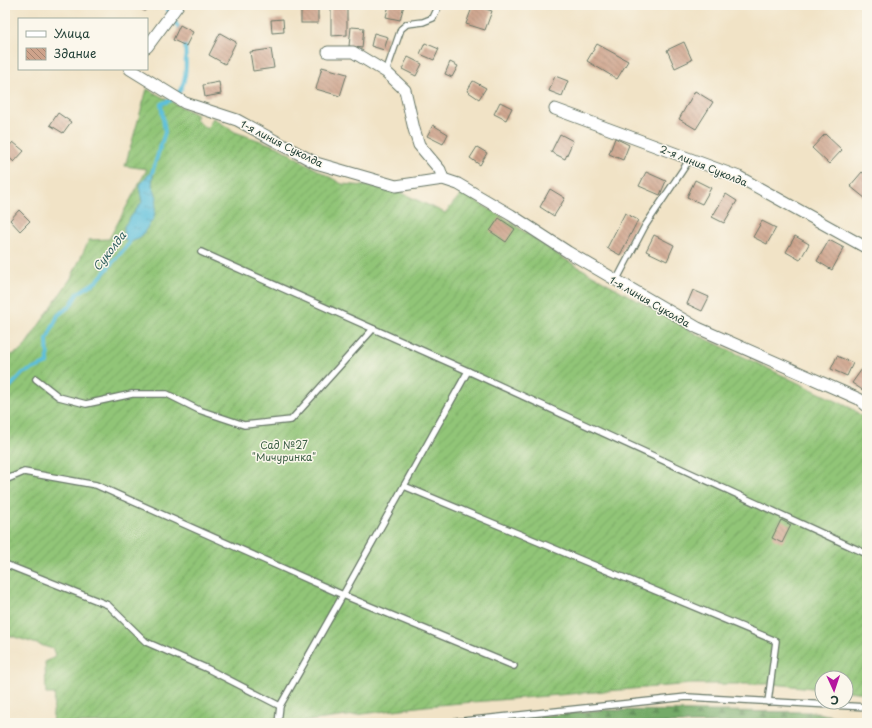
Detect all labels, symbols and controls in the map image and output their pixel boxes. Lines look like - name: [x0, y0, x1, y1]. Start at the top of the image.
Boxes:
- legend: [18, 18, 148, 70]
- text: Улица: [54, 24, 90, 42]
- text: Здание: [54, 44, 96, 62]
- street label: 1-я линия Суколда: [238, 116, 327, 171]
- street label: 2-я линия Суколда: [658, 141, 751, 190]
- water label: Суколда: [88, 227, 131, 274]
- street label: 1-я линия Суколда: [607, 272, 694, 331]
- park label: Сад №27 "Мичуринка": [252, 437, 316, 464]
- north arrow: [814, 670, 854, 710]
- text: С: [830, 692, 839, 709]

